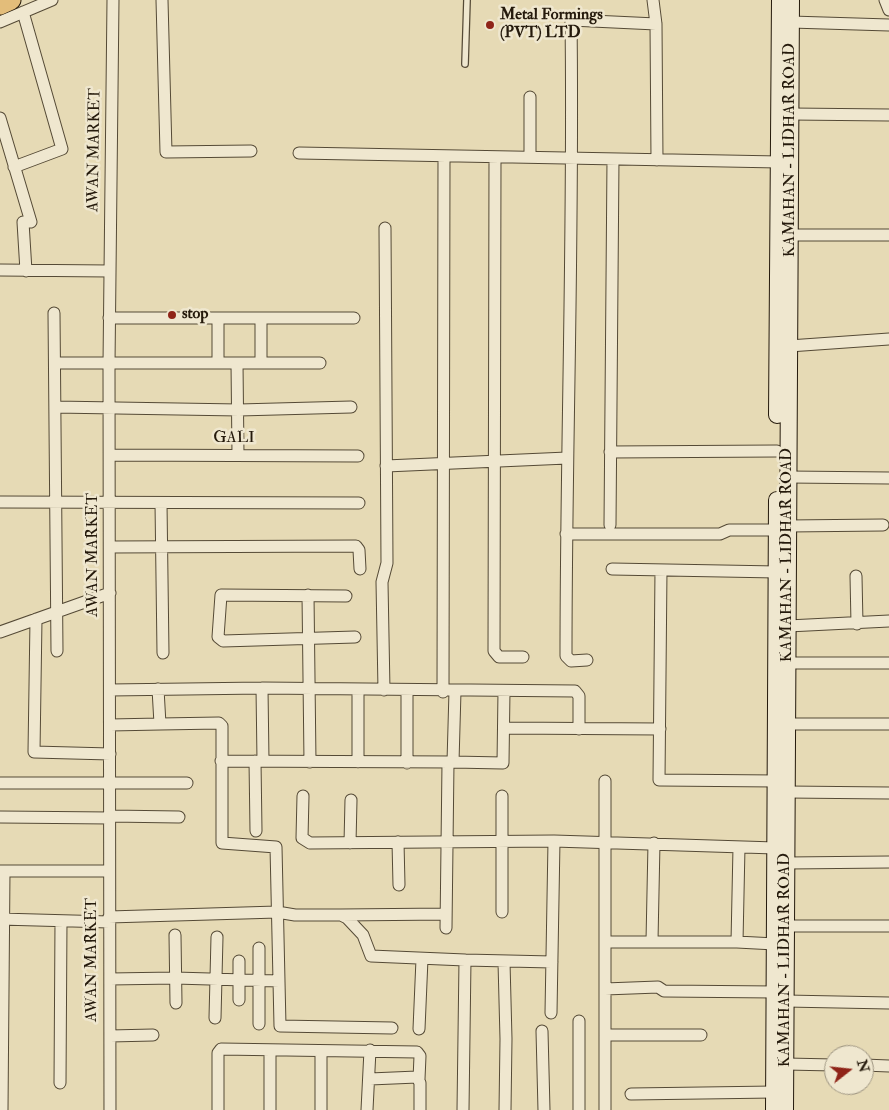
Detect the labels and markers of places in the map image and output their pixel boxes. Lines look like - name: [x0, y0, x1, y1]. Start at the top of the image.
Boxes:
- place label: Metal Formings (PVT) LTD: [500, 6, 603, 44]
- marker: Metal Formings (PVT) LTD: [484, 19, 496, 31]
- place label: stop: [182, 305, 208, 325]
- marker: stop: [166, 309, 178, 321]

